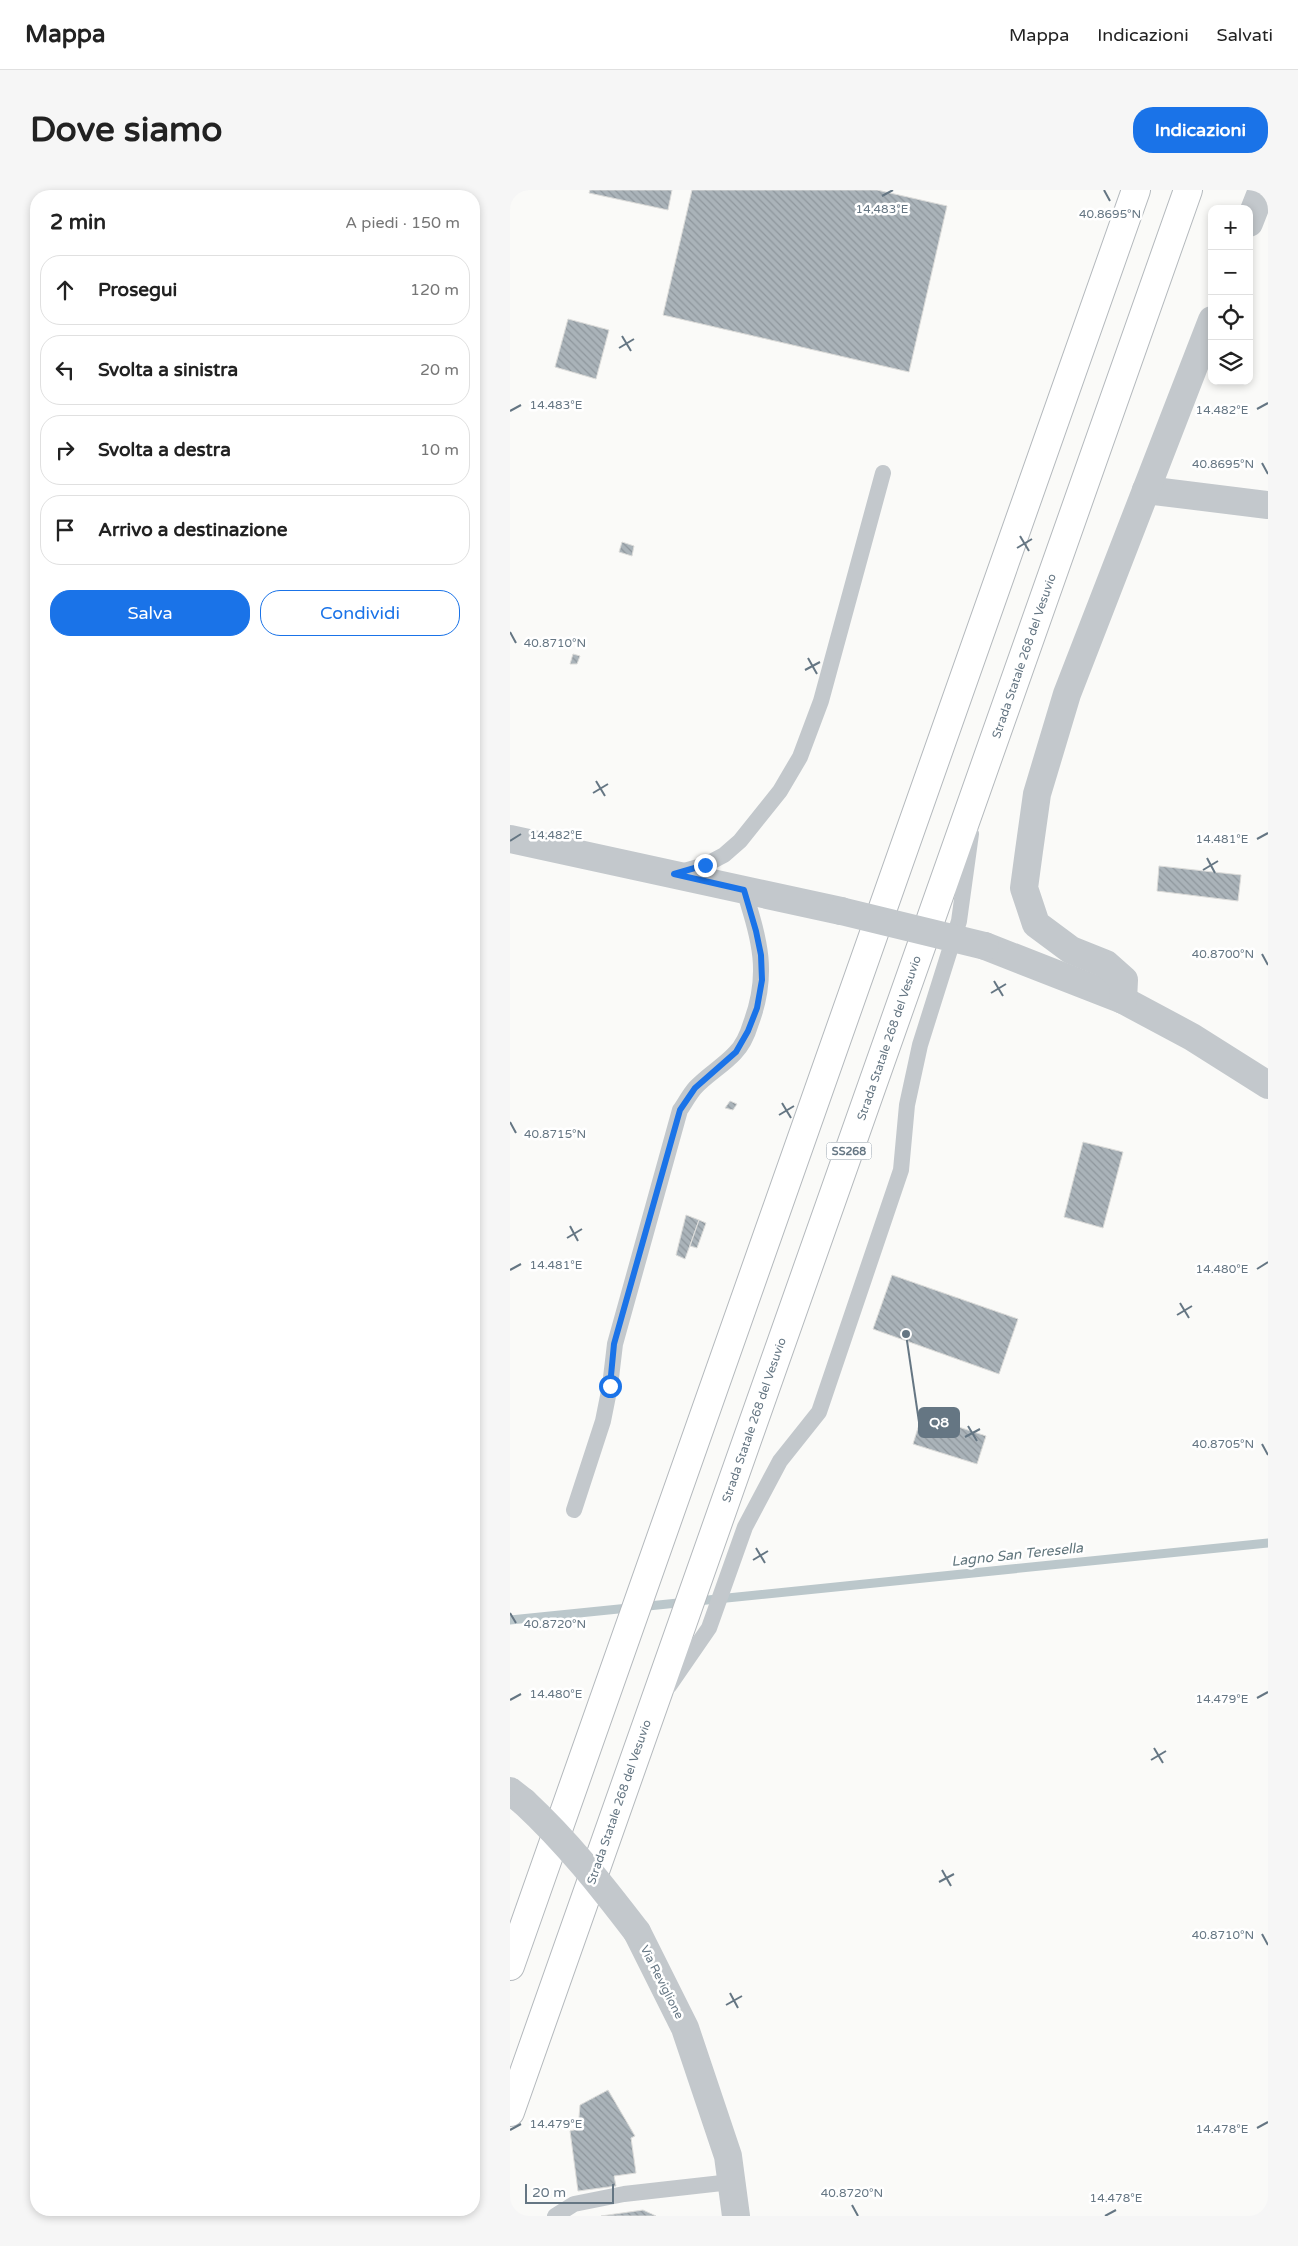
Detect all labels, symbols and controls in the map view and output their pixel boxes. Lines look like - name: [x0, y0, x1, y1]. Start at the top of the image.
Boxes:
- text: Mappa: [25, 20, 105, 49]
- text: Mappa: [1009, 24, 1069, 46]
- text: Indicazioni: [1097, 24, 1189, 46]
- text: Salvati: [1217, 24, 1273, 46]
- button: Indicazioni: [1133, 107, 1268, 153]
- text: Dove siamo: [30, 109, 222, 151]
- text: 14.483°E: [856, 202, 909, 216]
- map controls: [1208, 205, 1253, 385]
- button: +: [1208, 205, 1253, 250]
- text: 40.8695°N: [1079, 207, 1141, 221]
- text: 2 min: [50, 210, 106, 235]
- text: A piedi · 150 m: [345, 213, 460, 233]
- button: −: [1208, 250, 1253, 295]
- icon: ahead: [51, 276, 79, 304]
- text: Prosegui: [98, 279, 177, 301]
- text: 120 m: [410, 280, 459, 300]
- button: locate: [1208, 295, 1253, 340]
- button: layers: [1208, 340, 1253, 385]
- icon: left: [51, 356, 79, 384]
- text: Svolta a sinistra: [98, 359, 238, 381]
- text: 20 m: [420, 360, 459, 380]
- text: 14.483°E: [530, 398, 583, 412]
- text: 14.482°E: [1196, 403, 1249, 417]
- icon: right: [51, 436, 79, 464]
- text: Svolta a destra: [98, 439, 231, 461]
- text: 10 m: [420, 440, 459, 460]
- text: 40.8695°N: [1192, 457, 1254, 471]
- icon: arrive: [51, 516, 79, 544]
- text: Arrivo a destinazione: [98, 519, 288, 541]
- street label: Strada Statale 268 del Vesuvio: [989, 572, 1059, 740]
- button: Salva: [50, 590, 250, 636]
- button: Condividi: [260, 590, 460, 636]
- text: 40.8710°N: [524, 636, 586, 650]
- text: 14.482°E: [530, 828, 583, 842]
- text: 14.481°E: [1196, 832, 1249, 846]
- route end: [694, 854, 717, 877]
- text: 40.8700°N: [1192, 947, 1254, 961]
- street label: Strada Statale 268 del Vesuvio: [854, 954, 924, 1122]
- text: 40.8715°N: [524, 1127, 586, 1141]
- road number: SS268: [826, 1142, 872, 1159]
- text: 14.481°E: [530, 1258, 583, 1272]
- text: 14.480°E: [1196, 1262, 1249, 1276]
- street label: Strada Statale 268 del Vesuvio: [719, 1336, 789, 1504]
- route start: [599, 1375, 622, 1398]
- callout: Q8: [919, 1408, 959, 1437]
- text: Q8: [929, 1414, 949, 1431]
- text: 40.8705°N: [1192, 1437, 1254, 1451]
- water label: Lagno San Teresella: [950, 1539, 1085, 1570]
- text: 40.8720°N: [524, 1617, 586, 1631]
- text: 14.480°E: [530, 1687, 583, 1701]
- text: 14.479°E: [1196, 1692, 1249, 1706]
- street label: Strada Statale 268 del Vesuvio: [584, 1718, 654, 1886]
- text: 40.8710°N: [1192, 1928, 1254, 1942]
- street label: Via Reviglione: [637, 1943, 687, 2021]
- text: 14.479°E: [530, 2117, 583, 2131]
- text: 14.478°E: [1196, 2122, 1249, 2136]
- scale bar: [525, 2181, 614, 2204]
- text: 20 m: [532, 2184, 566, 2201]
- text: 40.8720°N: [821, 2186, 883, 2200]
- text: 14.478°E: [1090, 2191, 1143, 2205]

